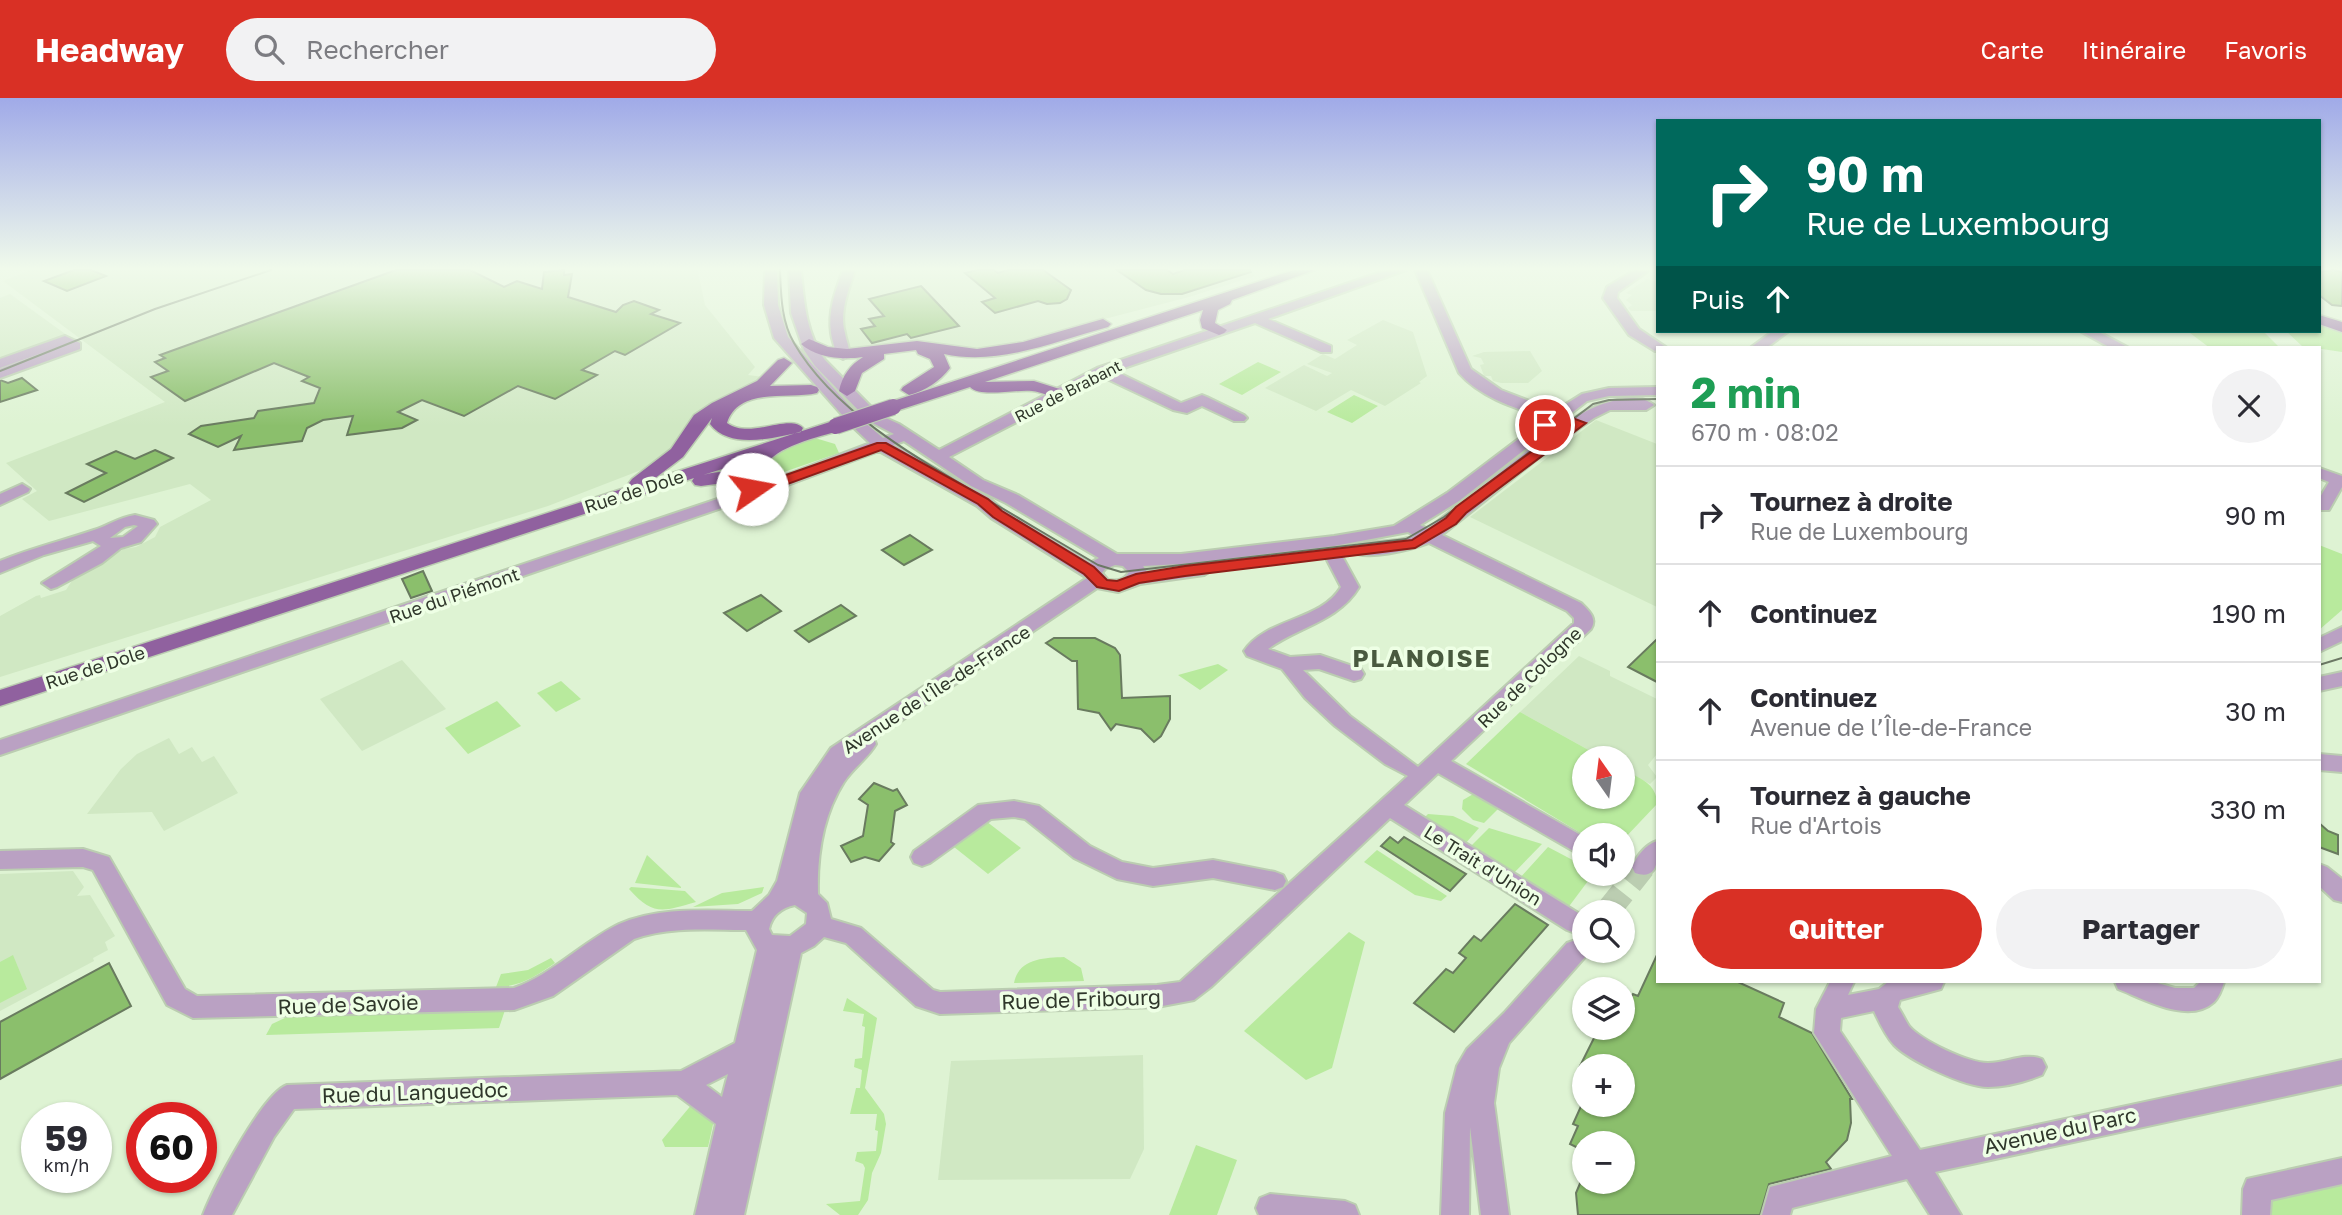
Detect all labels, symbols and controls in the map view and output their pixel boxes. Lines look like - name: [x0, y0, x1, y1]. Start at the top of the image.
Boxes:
- search box: [226, 18, 716, 81]
- text: Headway: [35, 30, 184, 69]
- icon: search: [250, 30, 288, 68]
- text: Rechercher: [306, 34, 449, 65]
- text: Carte: [1981, 35, 2044, 64]
- text: Itinéraire: [2082, 35, 2186, 64]
- text: Favoris: [2224, 35, 2307, 64]
- text: 90 m: [1806, 144, 1924, 203]
- icon: right: [1691, 147, 1782, 238]
- text: Rue de Luxembourg: [1806, 204, 2110, 242]
- icon: ahead: [1759, 280, 1797, 318]
- text: Puis: [1691, 284, 1745, 315]
- street label: Rue de Brabant: [1011, 355, 1125, 427]
- text: 2 min: [1691, 367, 1801, 417]
- button: close: [2212, 369, 2286, 443]
- pin: [1515, 395, 1575, 455]
- icon: arrive: [1526, 406, 1564, 444]
- text: 670 m · 08:02: [1691, 418, 1839, 446]
- position arrow: [715, 452, 789, 526]
- street label: Rue de Dole: [582, 465, 686, 517]
- text: Tournez à droite: [1750, 486, 1953, 517]
- icon: right: [1691, 496, 1729, 534]
- text: 90 m: [2225, 500, 2286, 531]
- text: Rue de Luxembourg: [1750, 517, 1969, 545]
- street label: Rue du Piémont: [386, 562, 522, 628]
- icon: ahead: [1691, 594, 1729, 632]
- text: Continuez: [1750, 598, 1877, 629]
- text: 190 m: [2212, 598, 2286, 629]
- street label: Avenue de l'Île-de-France: [838, 620, 1034, 758]
- street label: Rue de Cologne: [1473, 622, 1585, 732]
- street label: Rue de Dole: [43, 641, 147, 693]
- district label: PLANOISE: [1352, 643, 1492, 672]
- text: Continuez: [1750, 682, 1877, 713]
- icon: ahead: [1691, 692, 1729, 730]
- text: 30 m: [2225, 696, 2286, 727]
- text: Avenue de l’Île-de-France: [1750, 713, 2032, 741]
- north arrow: [1572, 746, 1634, 808]
- map controls: [1572, 746, 1635, 1194]
- text: Tournez à gauche: [1750, 780, 1971, 811]
- icon: left: [1691, 790, 1729, 828]
- text: 330 m: [2210, 794, 2286, 825]
- text: Rue d'Artois: [1750, 811, 1882, 839]
- street label: Le Trait d'Union: [1420, 820, 1546, 910]
- button: sound: [1572, 823, 1635, 886]
- button: Quitter: [1691, 889, 1982, 969]
- button: Partager: [1996, 889, 2286, 969]
- button: search: [1572, 900, 1635, 963]
- button: layers: [1572, 977, 1635, 1040]
- street label: Rue de Fribourg: [1001, 983, 1161, 1015]
- street label: Rue de Savoie: [277, 989, 419, 1019]
- button: +: [1572, 1054, 1635, 1117]
- street label: Rue du Languedoc: [321, 1076, 509, 1108]
- street label: Avenue du Parc: [1981, 1101, 2139, 1159]
- speed limit sign: 60: [126, 1102, 217, 1193]
- text: 59: [45, 1117, 88, 1159]
- button: −: [1572, 1131, 1635, 1194]
- text: km/h: [44, 1154, 89, 1176]

